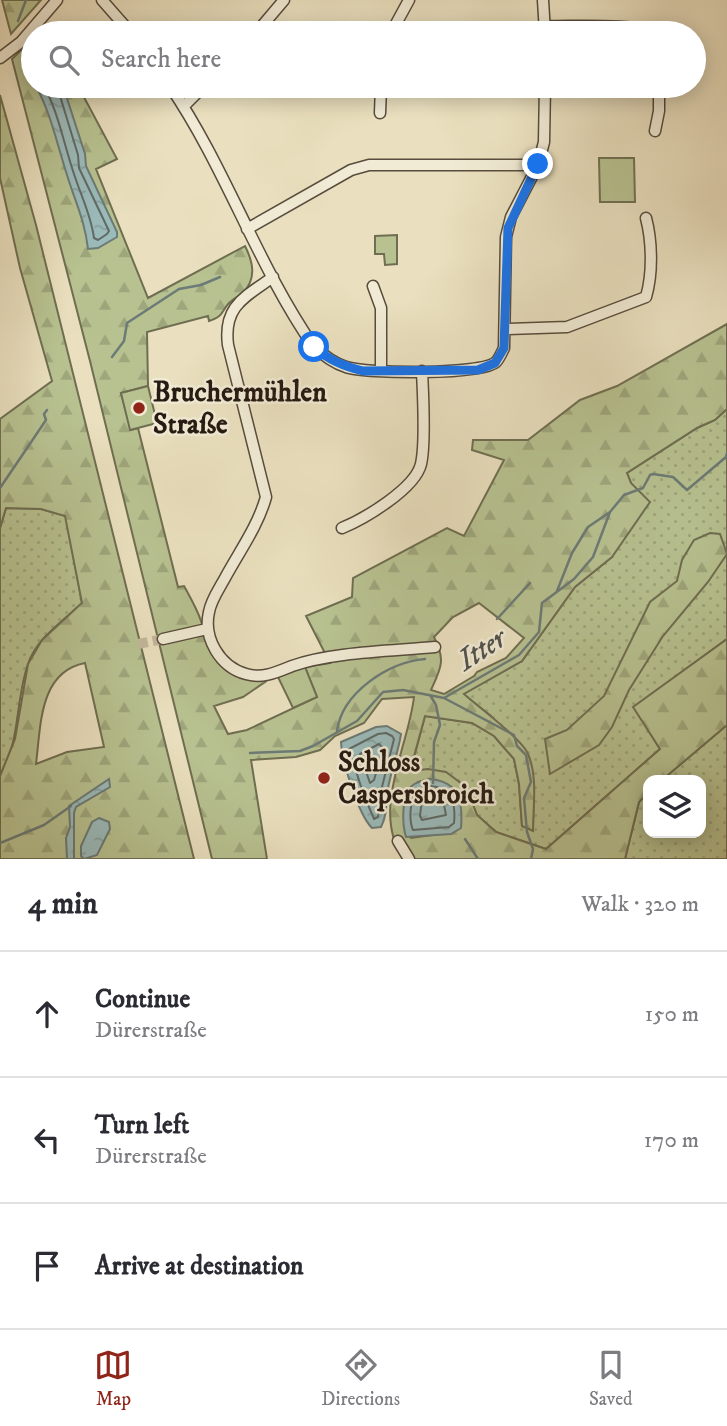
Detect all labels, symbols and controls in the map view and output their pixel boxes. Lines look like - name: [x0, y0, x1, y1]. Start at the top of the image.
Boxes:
- search box: [21, 21, 706, 98]
- icon: search: [45, 41, 83, 79]
- text: Search here: [101, 43, 221, 76]
- route end: [522, 148, 553, 179]
- route start: [298, 331, 329, 362]
- place label: Bruchermühlen Straße: [153, 375, 327, 442]
- marker: Bruchermühlen Straße: [131, 400, 147, 416]
- water label: Itter: [449, 619, 515, 681]
- place label: Schloss Caspersbroich: [338, 745, 495, 812]
- marker: Schloss Caspersbroich: [316, 770, 332, 786]
- map controls: [643, 775, 706, 838]
- button: layers: [643, 775, 706, 838]
- text: 4 min: [28, 886, 98, 923]
- text: Walk · 320 m: [581, 890, 699, 919]
- text: Continue: [95, 983, 190, 1016]
- icon: ahead: [28, 995, 66, 1033]
- text: 150 m: [645, 1000, 699, 1029]
- text: Dürerstraße: [95, 1016, 207, 1045]
- text: Turn left: [95, 1109, 189, 1142]
- icon: left: [28, 1121, 66, 1159]
- text: 170 m: [644, 1126, 699, 1155]
- text: Dürerstraße: [95, 1142, 207, 1171]
- icon: arrive: [28, 1247, 66, 1285]
- text: Arrive at destination: [95, 1250, 304, 1283]
- tab: Map: [94, 1346, 132, 1411]
- tab: Directions: [321, 1346, 400, 1411]
- tab: Saved: [589, 1346, 633, 1411]

